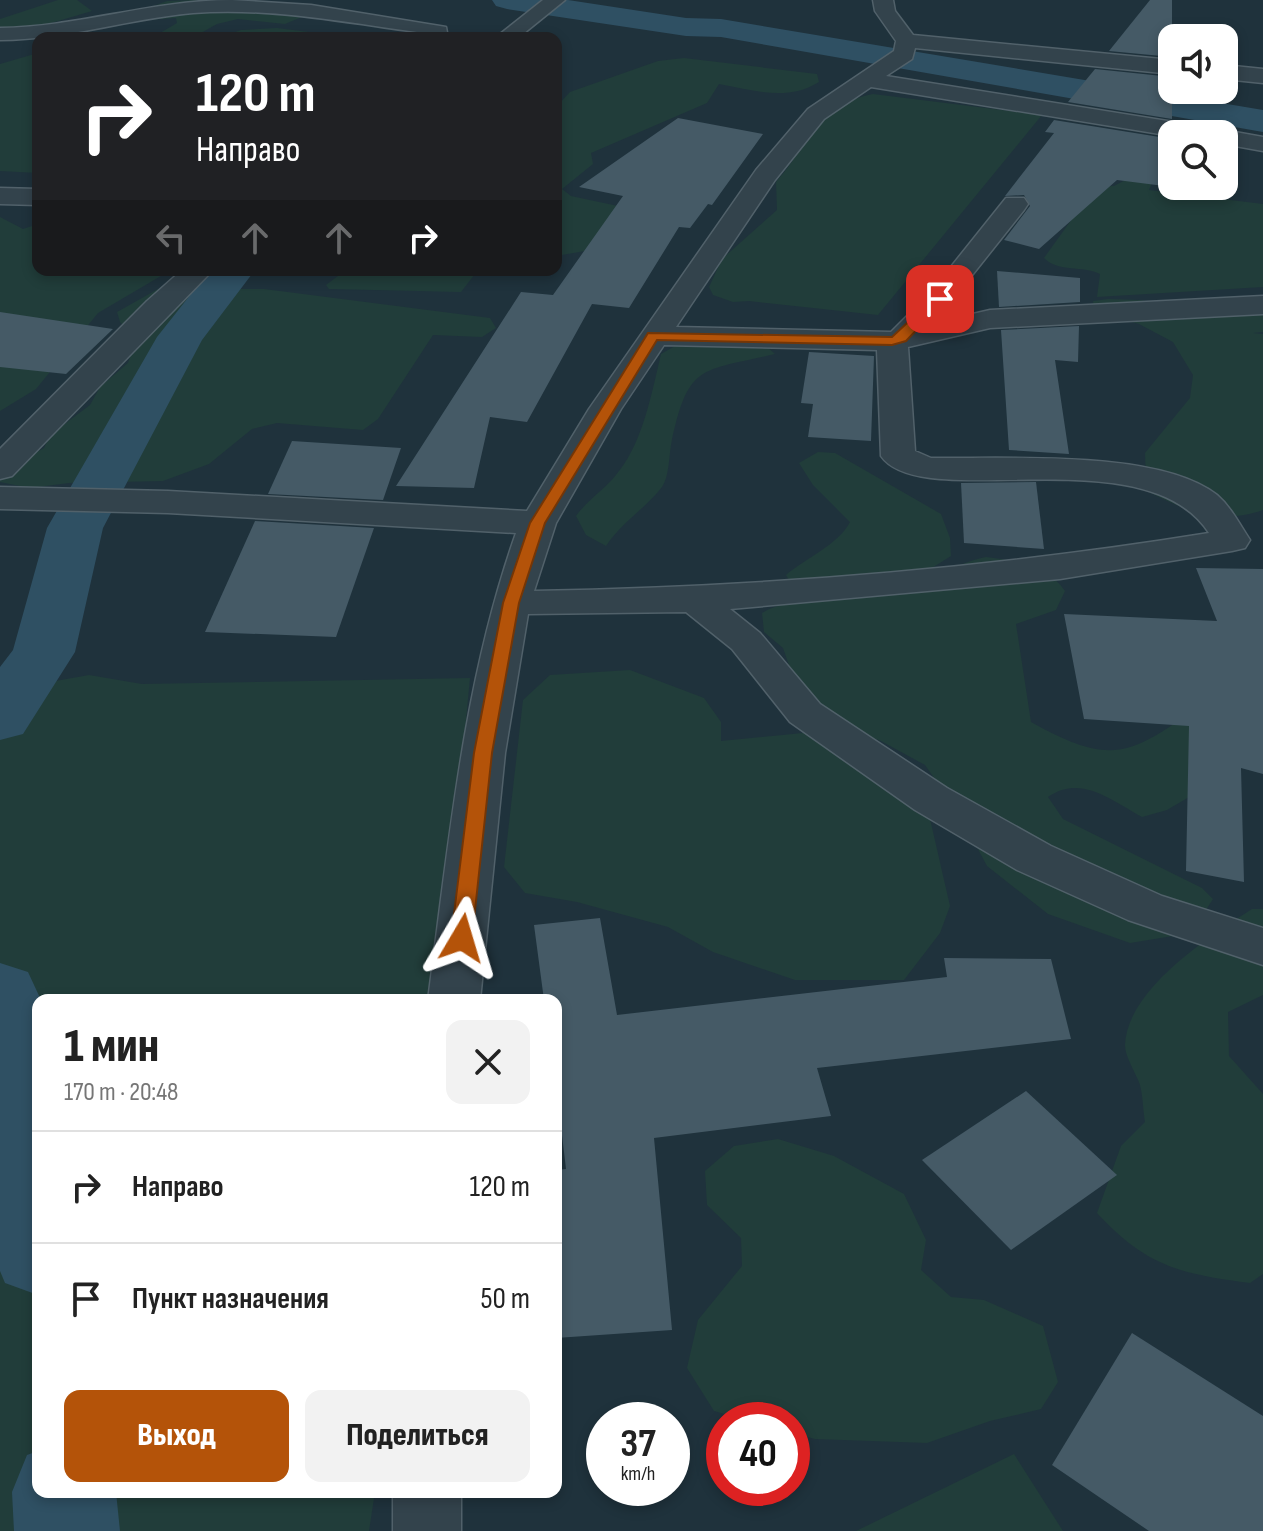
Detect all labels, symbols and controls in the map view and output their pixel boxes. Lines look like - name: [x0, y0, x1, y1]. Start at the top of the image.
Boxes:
- map controls: [1158, 24, 1238, 200]
- button: sound: [1158, 24, 1238, 104]
- text: 120 m: [196, 61, 316, 128]
- icon: right: [64, 64, 168, 168]
- button: search: [1158, 120, 1238, 200]
- text: Направо: [196, 129, 300, 172]
- icon: left: [149, 216, 193, 260]
- icon: ahead: [233, 216, 277, 260]
- icon: ahead: [317, 216, 361, 260]
- icon: right: [401, 216, 445, 260]
- pin: [906, 265, 974, 333]
- icon: arrive: [918, 277, 962, 321]
- position arrow: [420, 896, 504, 980]
- text: 1 мин: [64, 1018, 159, 1075]
- button: close: [446, 1020, 530, 1104]
- text: 170 m · 20:48: [64, 1077, 178, 1108]
- icon: right: [64, 1165, 108, 1209]
- text: Направо: [132, 1169, 224, 1205]
- text: 120 m: [469, 1169, 530, 1205]
- icon: arrive: [64, 1277, 108, 1321]
- text: Пункт назначения: [132, 1281, 329, 1317]
- text: 50 m: [481, 1281, 530, 1317]
- button: Выход: [64, 1390, 289, 1482]
- button: Поделиться: [305, 1390, 530, 1482]
- speed limit sign: 40: [706, 1402, 810, 1506]
- text: 37: [620, 1420, 656, 1468]
- text: km/h: [621, 1462, 655, 1486]

